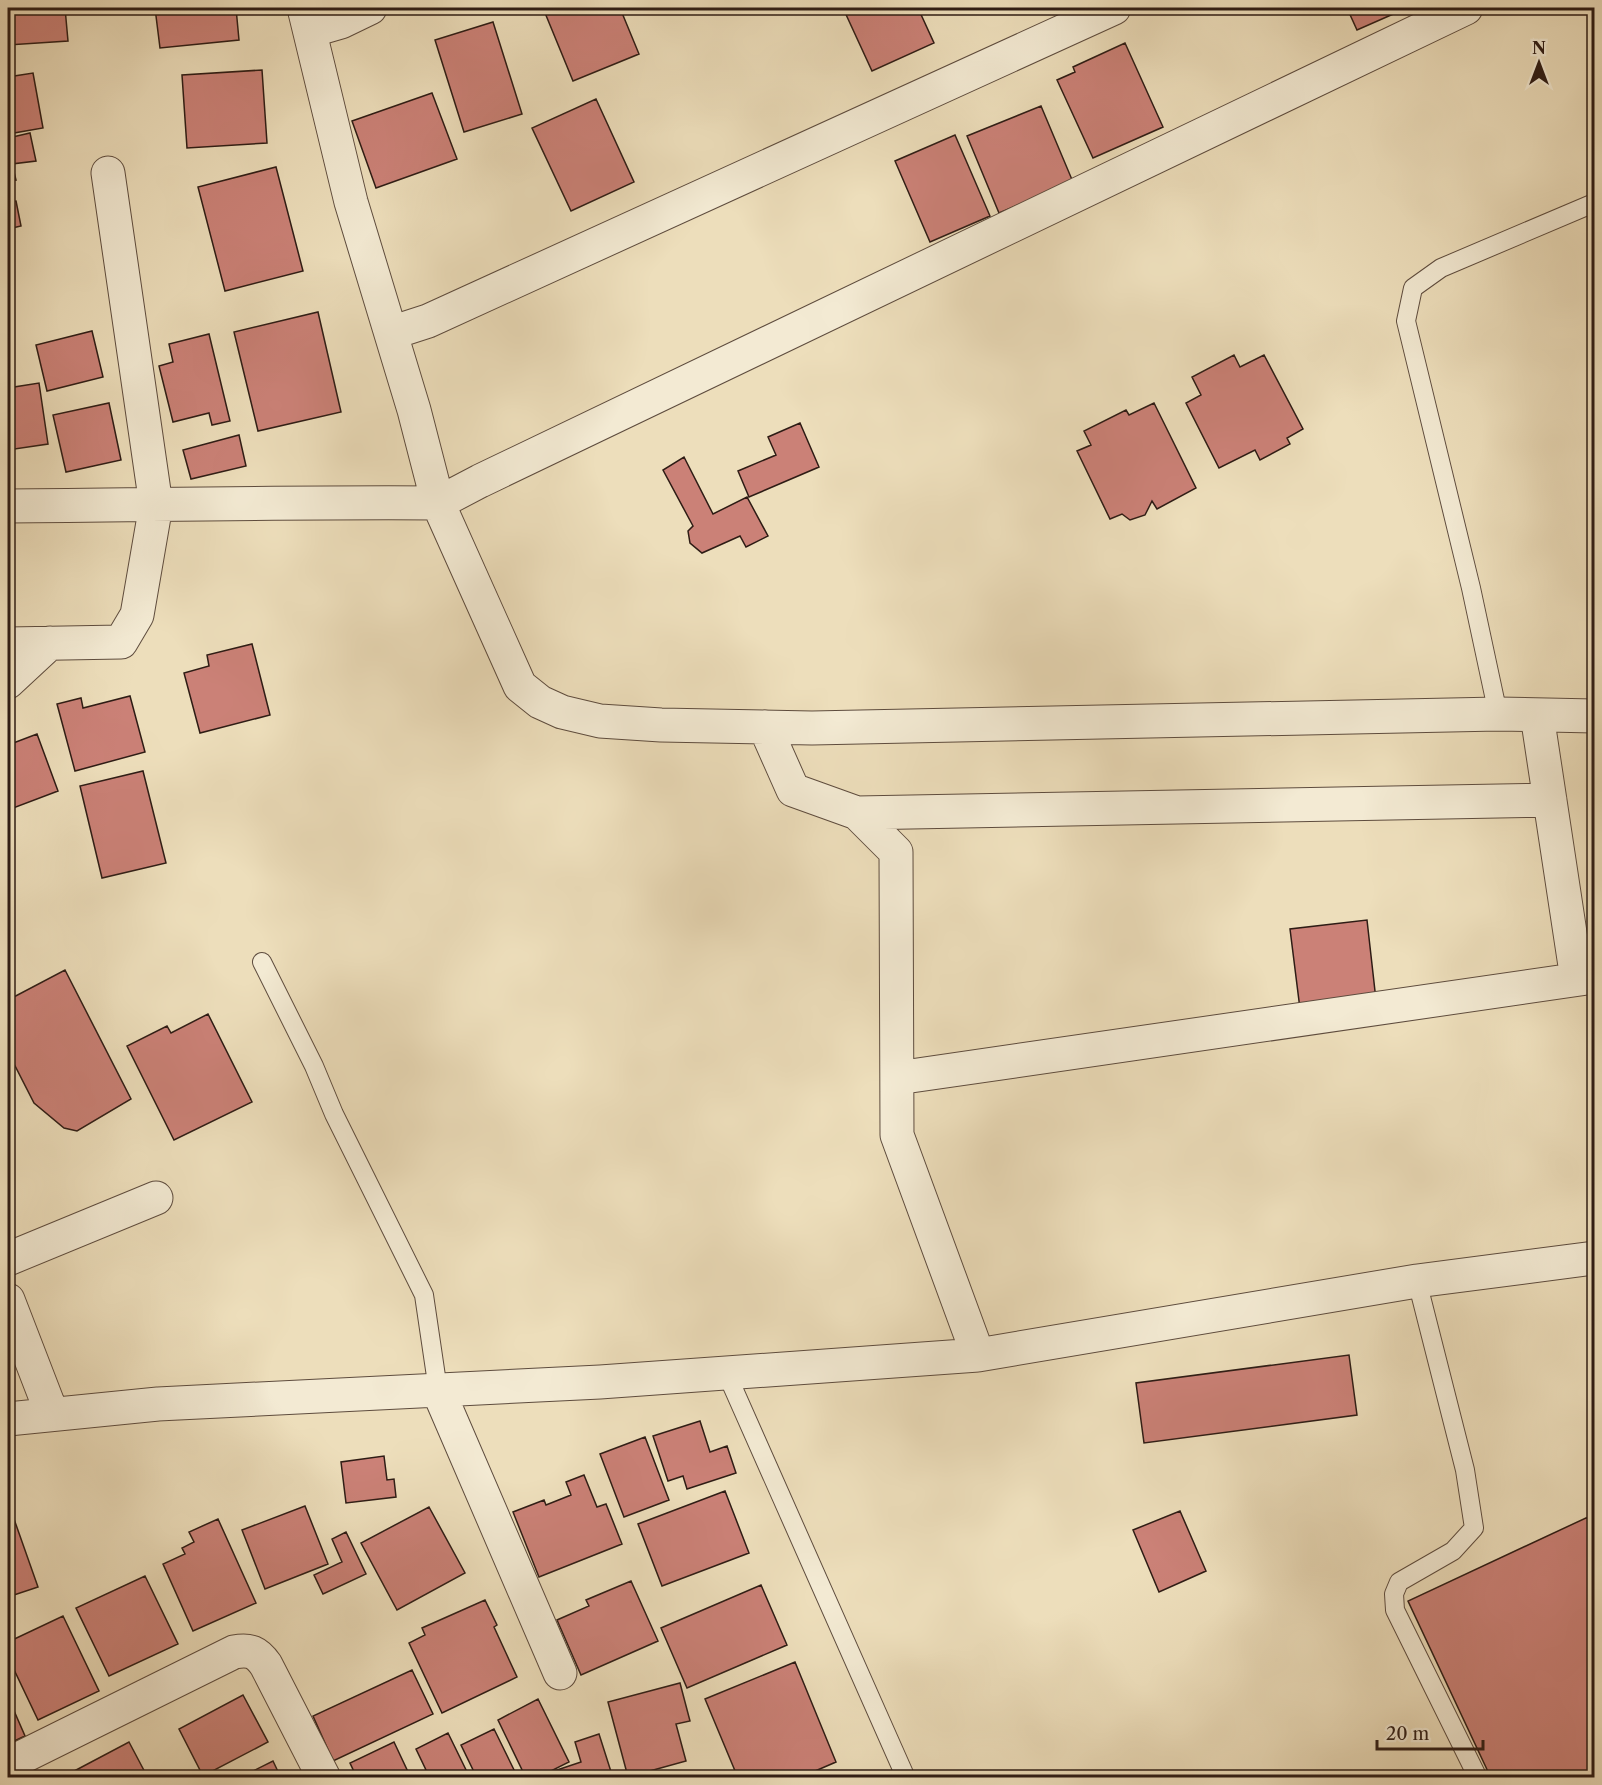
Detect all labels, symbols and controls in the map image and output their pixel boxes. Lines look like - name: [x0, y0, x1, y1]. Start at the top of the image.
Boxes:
- north arrow: [1509, 33, 1569, 93]
- text: N: [1532, 38, 1546, 58]
- scale bar: [1377, 1713, 1484, 1751]
- text: 20 m: [1386, 1723, 1430, 1745]

